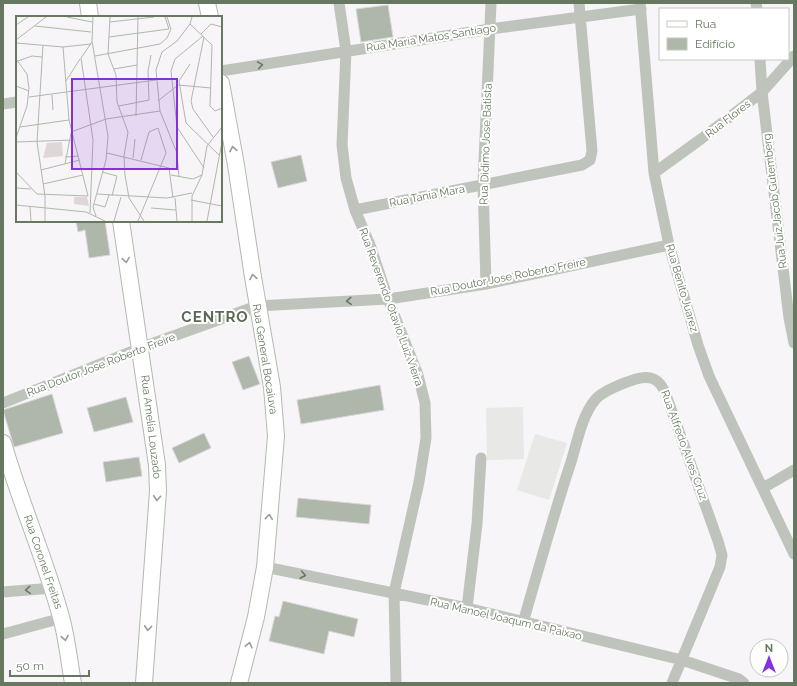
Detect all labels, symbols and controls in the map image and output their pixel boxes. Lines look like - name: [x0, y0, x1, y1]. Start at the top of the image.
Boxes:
- legend: [659, 8, 789, 60]
- inset map: [16, 16, 222, 222]
- text: Rua: [695, 17, 716, 31]
- street label: Rua Maria Matos Santiago: [365, 21, 497, 55]
- text: Edifício: [695, 37, 735, 51]
- one-way arrow: [256, 61, 263, 70]
- street label: Rua Didimo Jose Batista: [477, 83, 495, 205]
- street label: Rua Flores: [703, 97, 753, 141]
- street label: Rua Juiz Jacob Gutemberg: [760, 133, 790, 269]
- one-way arrow: [229, 146, 238, 152]
- street label: Rua Tania Mara: [388, 182, 466, 210]
- street label: Rua Reverendo Otavio Luiz Vieira: [356, 226, 426, 388]
- street label: Rua Benito Juarez: [663, 243, 701, 334]
- street label: Rua Doutor Jose Roberto Freire: [429, 255, 587, 298]
- one-way arrow: [122, 256, 130, 263]
- one-way arrow: [249, 274, 258, 280]
- one-way arrow: [346, 297, 352, 306]
- street label: Rua General Bocaiuva: [250, 303, 280, 415]
- district label: CENTRO: [181, 308, 249, 326]
- street label: Rua Doutor Jose Roberto Freire: [25, 330, 178, 399]
- street label: Rua Amelia Louzado: [138, 374, 164, 480]
- street label: Rua Alfredo Alves Cruz: [658, 388, 710, 502]
- one-way arrow: [153, 495, 162, 501]
- street label: Rua Coronel Freitas: [21, 513, 65, 611]
- one-way arrow: [265, 514, 274, 520]
- one-way arrow: [300, 570, 307, 578]
- one-way arrow: [25, 586, 31, 595]
- street label: Rua Manoel Joaqum da Paixao: [429, 595, 584, 643]
- one-way arrow: [144, 625, 153, 631]
- one-way arrow: [60, 635, 69, 641]
- north arrow: [749, 638, 789, 678]
- one-way arrow: [244, 642, 252, 648]
- text: N: [765, 642, 773, 655]
- scale bar: [10, 652, 89, 678]
- text: 50 m: [16, 659, 44, 673]

